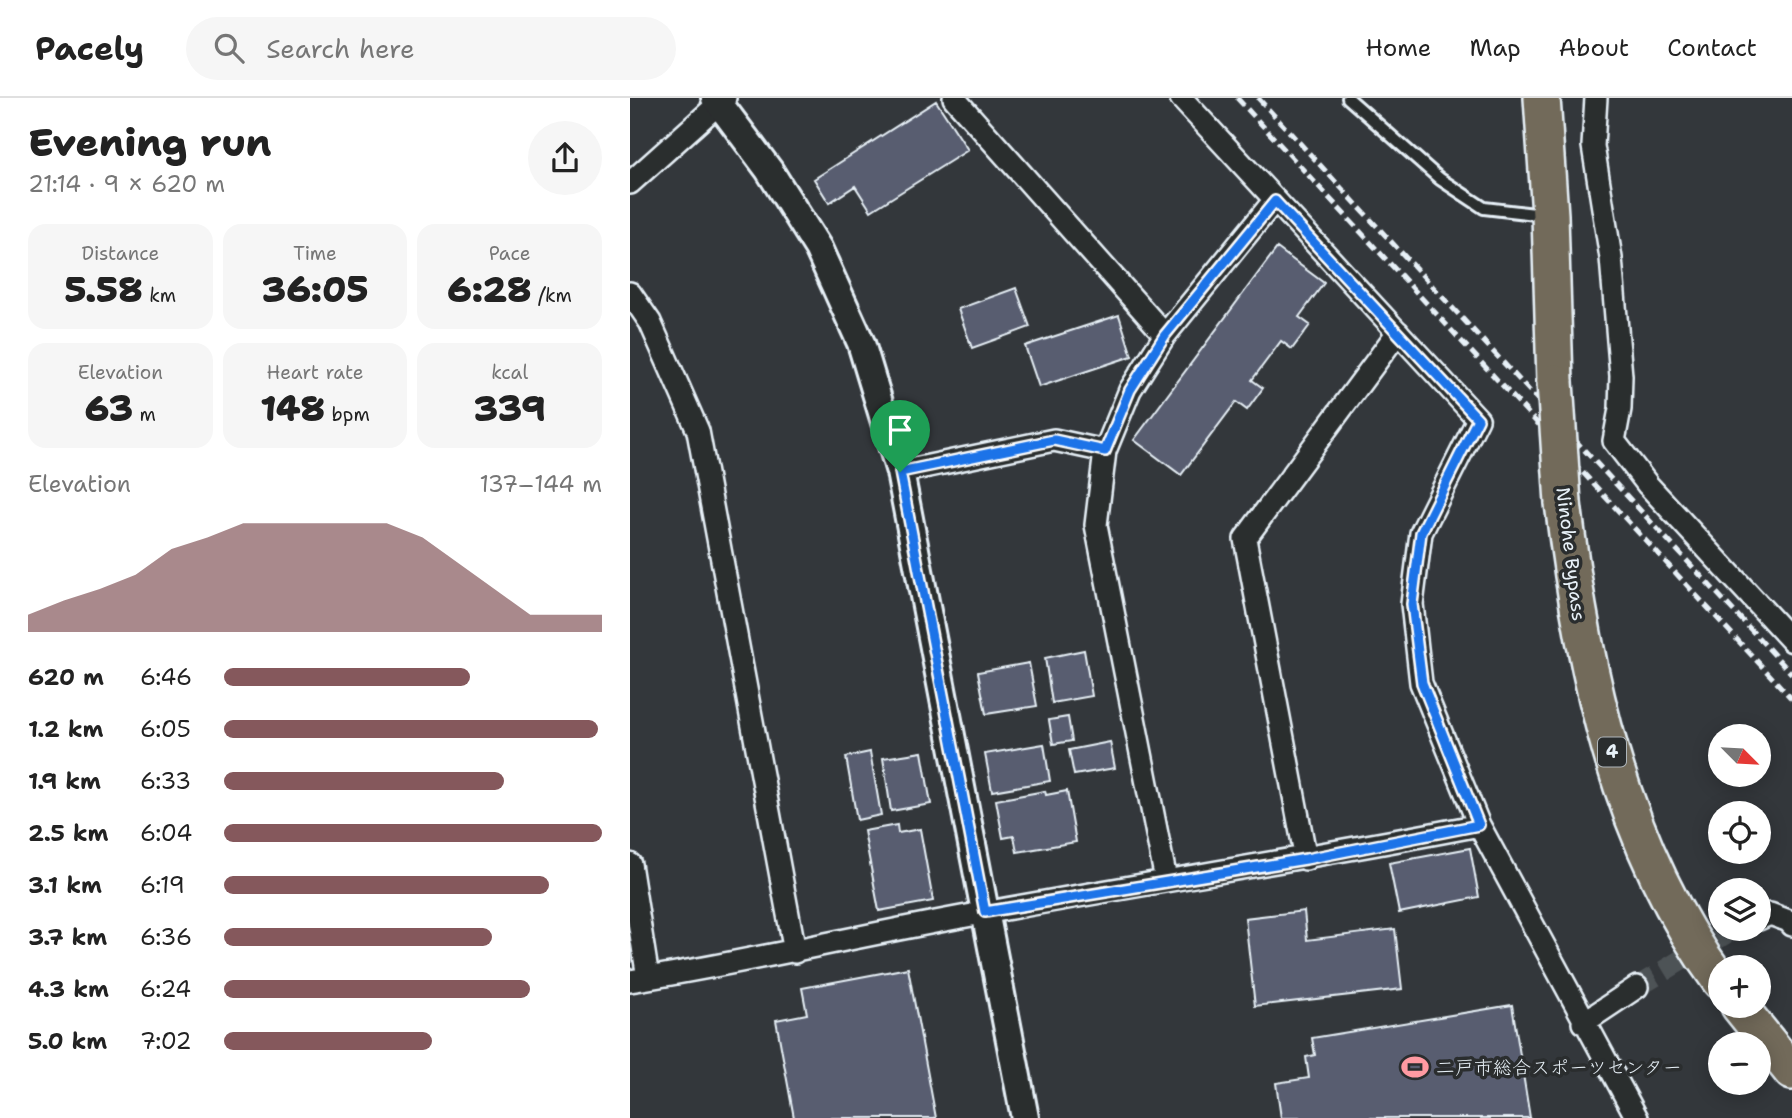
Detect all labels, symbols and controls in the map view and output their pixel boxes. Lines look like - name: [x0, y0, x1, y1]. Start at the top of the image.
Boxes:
- search box: [186, 17, 676, 80]
- text: Pacely: [35, 26, 144, 71]
- icon: search: [210, 29, 248, 67]
- text: Search here: [266, 31, 415, 66]
- text: Home: [1365, 32, 1431, 64]
- text: Map: [1469, 32, 1521, 64]
- text: About: [1559, 32, 1629, 64]
- text: Contact: [1667, 32, 1757, 64]
- text: Evening run: [28, 117, 271, 168]
- button: share: [528, 121, 602, 195]
- text: 21:14 · 9 × 620 m: [28, 169, 225, 199]
- text: Distance: [81, 241, 159, 266]
- text: Time: [293, 241, 337, 266]
- text: Pace: [489, 241, 531, 266]
- text: 5.58: [65, 266, 143, 313]
- text: 36:05: [262, 266, 368, 313]
- text: 6:28: [447, 266, 532, 313]
- text: km: [143, 283, 176, 308]
- text: /km: [532, 283, 572, 308]
- text: Elevation: [78, 360, 163, 385]
- text: Heart rate: [267, 360, 363, 385]
- text: kcal: [491, 360, 528, 385]
- text: 63: [85, 385, 133, 432]
- text: 148: [260, 385, 325, 432]
- text: 339: [473, 385, 546, 432]
- pin: [870, 400, 930, 472]
- text: m: [133, 402, 156, 427]
- text: bpm: [325, 402, 370, 427]
- icon: arrive: [881, 411, 919, 449]
- text: Elevation: [28, 469, 131, 499]
- text: 137–144 m: [479, 469, 602, 499]
- street label: Ninohe Bypass: [1550, 486, 1592, 622]
- text: 620 m: [28, 662, 104, 692]
- text: 6:46: [140, 662, 192, 692]
- text: 1.2 km: [28, 714, 104, 744]
- text: 6:05: [140, 714, 191, 744]
- north arrow: [1708, 724, 1771, 788]
- map controls: [1708, 724, 1771, 1095]
- road number: 4: [1598, 738, 1626, 766]
- text: 1.9 km: [28, 766, 101, 796]
- text: 6:33: [140, 766, 191, 796]
- button: locate: [1708, 801, 1771, 864]
- text: 2.5 km: [28, 818, 109, 848]
- text: 6:04: [140, 818, 192, 848]
- text: 3.1 km: [28, 870, 102, 900]
- text: 6:19: [140, 870, 185, 900]
- button: layers: [1708, 878, 1771, 941]
- text: 3.7 km: [28, 922, 107, 952]
- text: 6:36: [140, 922, 192, 952]
- button: +: [1708, 955, 1771, 1018]
- text: 4.3 km: [28, 974, 109, 1004]
- text: 6:24: [140, 974, 191, 1004]
- text: 5.0 km: [28, 1026, 107, 1056]
- text: 7:02: [140, 1026, 192, 1056]
- button: −: [1708, 1032, 1771, 1095]
- sports icon: 二戸市総合スポーツセンター: [1400, 1052, 1430, 1082]
- place label: 二戸市総合スポーツセンター: [1436, 1055, 1682, 1080]

